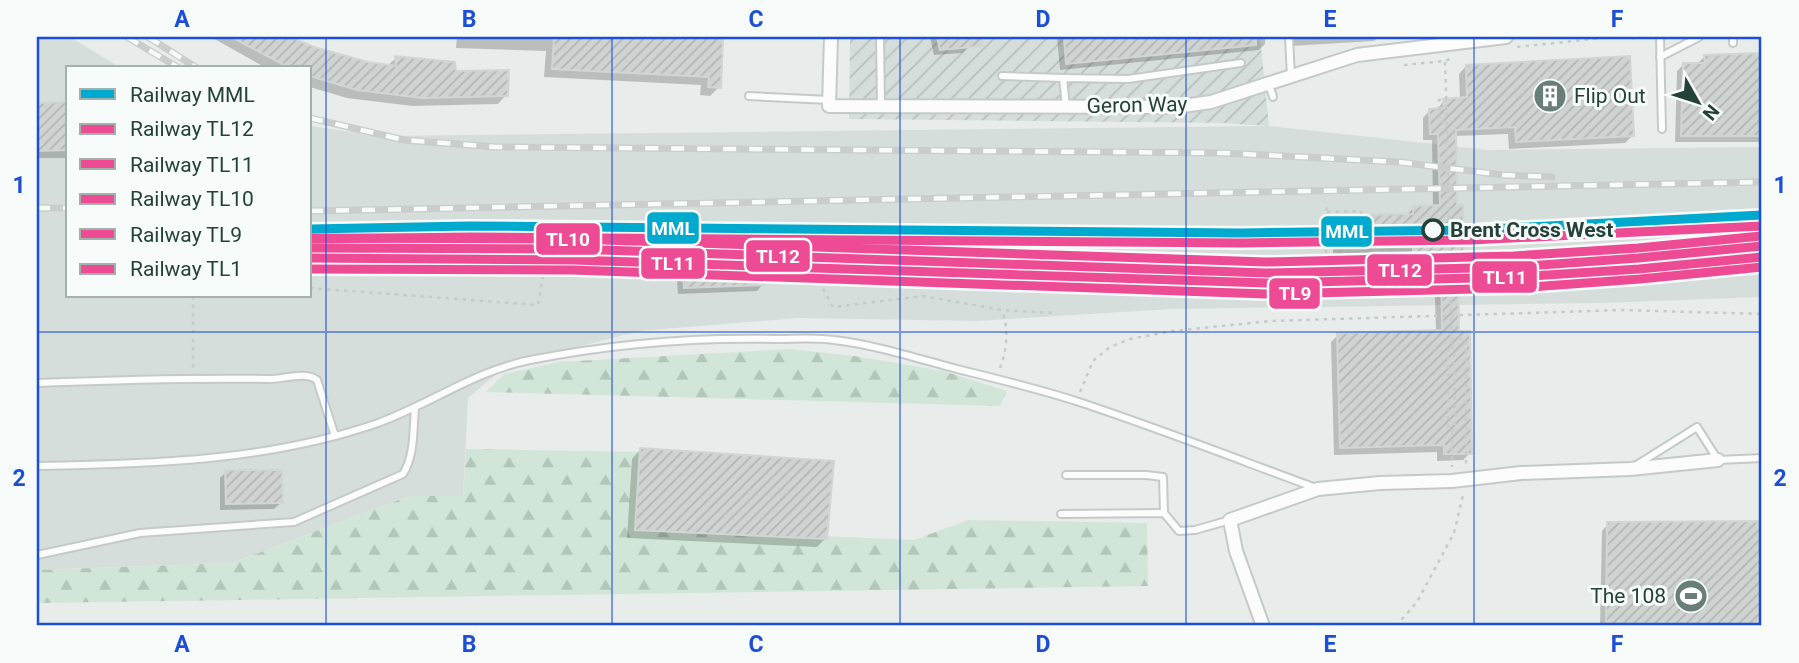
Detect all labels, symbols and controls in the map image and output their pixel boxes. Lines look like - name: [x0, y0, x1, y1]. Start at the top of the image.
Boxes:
- text: A: [174, 6, 190, 33]
- text: B: [462, 6, 476, 33]
- text: C: [748, 6, 764, 33]
- text: D: [1036, 6, 1050, 33]
- text: E: [1324, 6, 1337, 33]
- text: F: [1611, 6, 1624, 33]
- legend: [66, 66, 312, 298]
- north arrow: [1662, 66, 1732, 136]
- building icon: Flip Out: [1531, 77, 1569, 115]
- text: Railway MML: [130, 83, 255, 107]
- place label: Flip Out: [1574, 84, 1646, 108]
- street label: Geron Way: [1086, 92, 1188, 118]
- text: N: [1698, 100, 1724, 125]
- text: Railway TL12: [130, 117, 254, 141]
- text: Railway TL11: [130, 153, 254, 177]
- text: 1: [12, 172, 26, 199]
- text: 1: [1773, 172, 1787, 199]
- text: Railway TL10: [130, 187, 254, 211]
- line badge: MML: [646, 211, 700, 245]
- line badge: MML: [1320, 215, 1373, 248]
- text: MML: [651, 217, 695, 240]
- place label: Brent Cross West: [1450, 218, 1613, 242]
- marker: Brent Cross West: [1422, 219, 1444, 241]
- text: MML: [1325, 220, 1369, 243]
- line badge: TL10: [535, 222, 601, 256]
- text: Railway TL9: [130, 223, 242, 247]
- text: TL10: [546, 228, 590, 251]
- line badge: TL12: [745, 239, 811, 273]
- text: TL12: [756, 245, 800, 268]
- line badge: TL11: [640, 247, 706, 280]
- text: TL11: [651, 252, 695, 275]
- line badge: TL12: [1366, 253, 1433, 287]
- text: Railway TL1: [130, 257, 242, 281]
- text: TL12: [1378, 259, 1422, 282]
- line badge: TL11: [1471, 260, 1538, 294]
- text: TL11: [1483, 266, 1527, 289]
- line badge: TL9: [1268, 277, 1321, 310]
- text: TL9: [1279, 282, 1311, 305]
- text: 2: [12, 465, 26, 492]
- text: 2: [1773, 465, 1787, 492]
- sports icon: The 108: [1672, 577, 1710, 615]
- place label: The 108: [1590, 584, 1666, 608]
- text: A: [174, 631, 190, 658]
- text: B: [462, 631, 476, 658]
- text: C: [748, 631, 764, 658]
- text: D: [1036, 631, 1050, 658]
- text: E: [1324, 631, 1337, 658]
- text: F: [1611, 631, 1624, 658]

